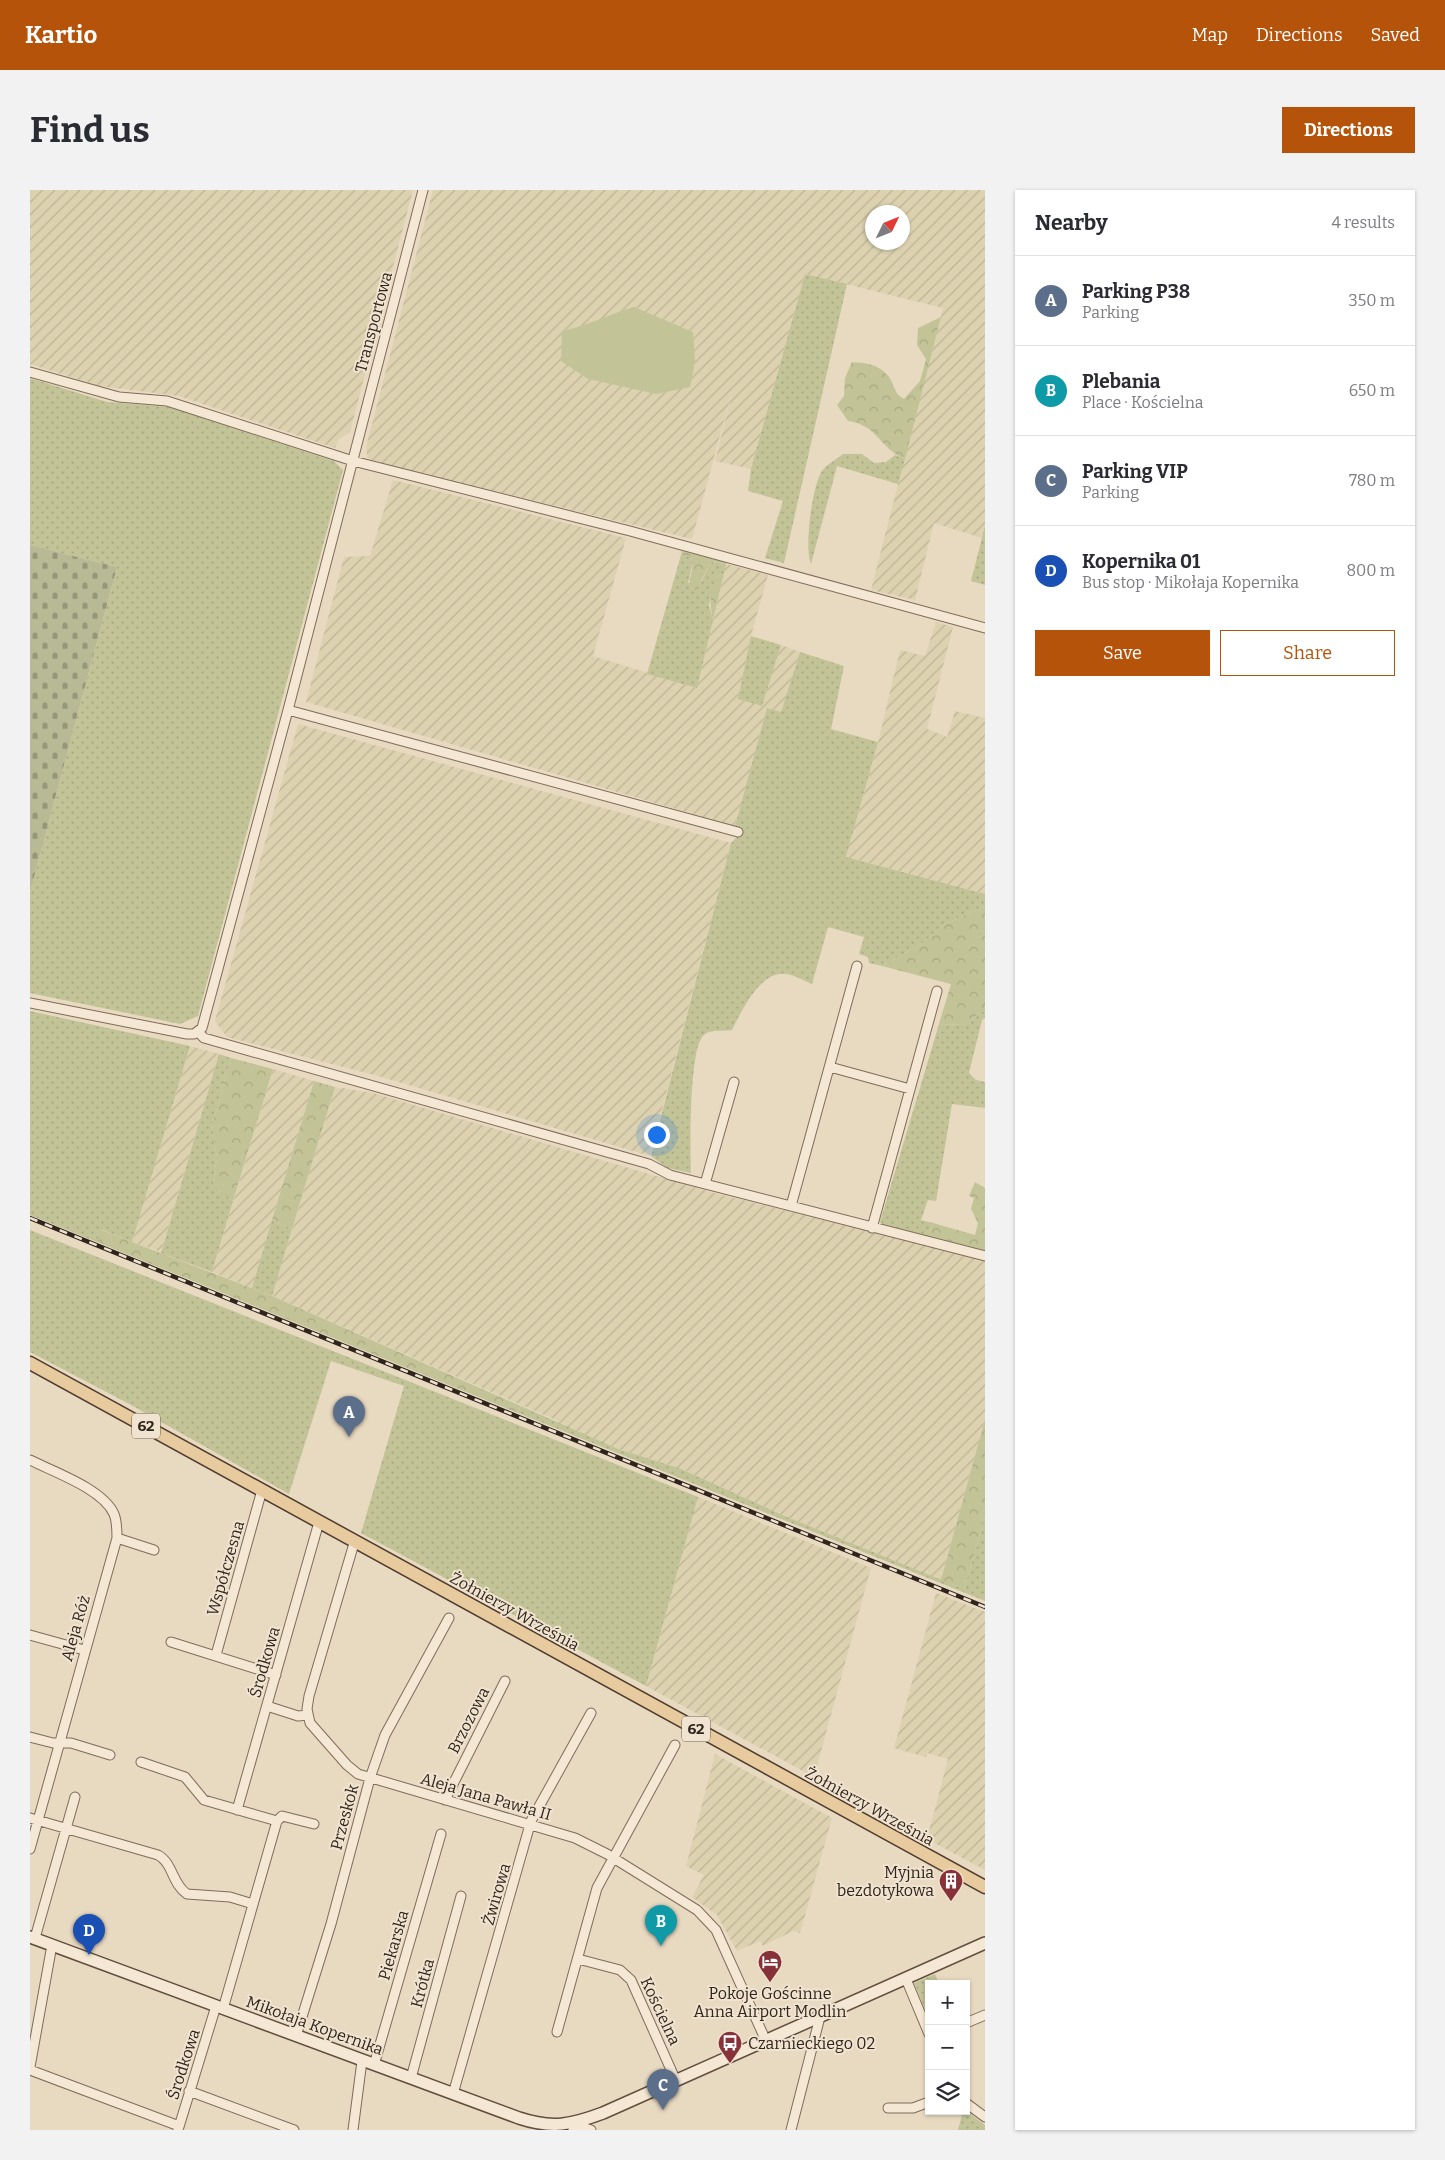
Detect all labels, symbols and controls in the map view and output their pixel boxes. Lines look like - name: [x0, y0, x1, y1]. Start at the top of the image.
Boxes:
- text: Kartio: [25, 21, 97, 49]
- text: Map: [1192, 24, 1228, 46]
- text: Directions: [1256, 24, 1343, 46]
- text: Saved: [1371, 24, 1420, 46]
- button: Directions: [1282, 107, 1415, 153]
- text: Find us: [30, 109, 150, 151]
- north arrow: [865, 205, 910, 250]
- text: Nearby: [1035, 210, 1108, 236]
- text: 4 results: [1332, 213, 1395, 232]
- street label: Transportowa: [351, 269, 396, 375]
- text: Parking P38: [1082, 280, 1190, 303]
- text: A: [1045, 291, 1057, 310]
- text: 350 m: [1349, 291, 1395, 310]
- text: Parking: [1082, 303, 1139, 322]
- text: Plebania: [1082, 370, 1160, 393]
- text: B: [1046, 381, 1056, 400]
- text: 650 m: [1349, 381, 1395, 400]
- text: Place · Kościelna: [1082, 393, 1204, 412]
- text: Parking VIP: [1082, 460, 1188, 483]
- text: C: [1046, 471, 1056, 490]
- text: 780 m: [1349, 471, 1395, 490]
- text: Parking: [1082, 483, 1139, 502]
- text: Kopernika 01: [1082, 550, 1200, 573]
- text: D: [1045, 561, 1057, 580]
- text: 800 m: [1346, 561, 1395, 580]
- text: Bus stop · Mikołaja Kopernika: [1082, 573, 1299, 592]
- button: Save: [1035, 630, 1210, 676]
- button: Share: [1220, 630, 1395, 676]
- your location: [644, 1122, 670, 1148]
- pin: A: [333, 1396, 365, 1437]
- road number: 62: [132, 1414, 160, 1438]
- street label: Współczesna: [203, 1518, 248, 1618]
- street label: Żołnierzy Września: [447, 1568, 583, 1655]
- street label: Aleja Róż: [57, 1593, 94, 1663]
- street label: Środkowa: [244, 1624, 284, 1700]
- street label: Brzozowa: [444, 1684, 493, 1757]
- road number: 62: [682, 1716, 710, 1742]
- street label: Żołnierzy Września: [802, 1763, 938, 1850]
- street label: Aleja Jana Pawła II: [418, 1769, 553, 1824]
- street label: Przeskok: [327, 1782, 362, 1852]
- street label: Żwirowa: [479, 1861, 514, 1927]
- place label: Myjnia bezdotykowa: [837, 1863, 934, 1900]
- building icon: Myjnia bezdotykowa: [938, 1868, 964, 1902]
- pin: B: [645, 1905, 677, 1946]
- street label: Piekarska: [374, 1908, 413, 1982]
- pin: D: [73, 1914, 105, 1955]
- hotel icon: Pokoje Gościnne Anna Airport Modlin: [757, 1949, 783, 1983]
- street label: Krótka: [407, 1956, 438, 2010]
- street label: Kościelna: [637, 1974, 685, 2048]
- map controls: [925, 1980, 970, 2115]
- button: +: [925, 1980, 970, 2025]
- place label: Pokoje Gościnne Anna Airport Modlin: [694, 1984, 846, 2021]
- street label: Mikołaja Kopernika: [244, 1992, 386, 2059]
- button: −: [925, 2025, 970, 2070]
- street label: Środkowa: [162, 2026, 204, 2102]
- bus stop icon: Czarnieckiego 02: [717, 2030, 743, 2064]
- place label: Czarnieckiego 02: [748, 2034, 875, 2053]
- pin: C: [647, 2069, 679, 2110]
- button: layers: [925, 2070, 970, 2115]

